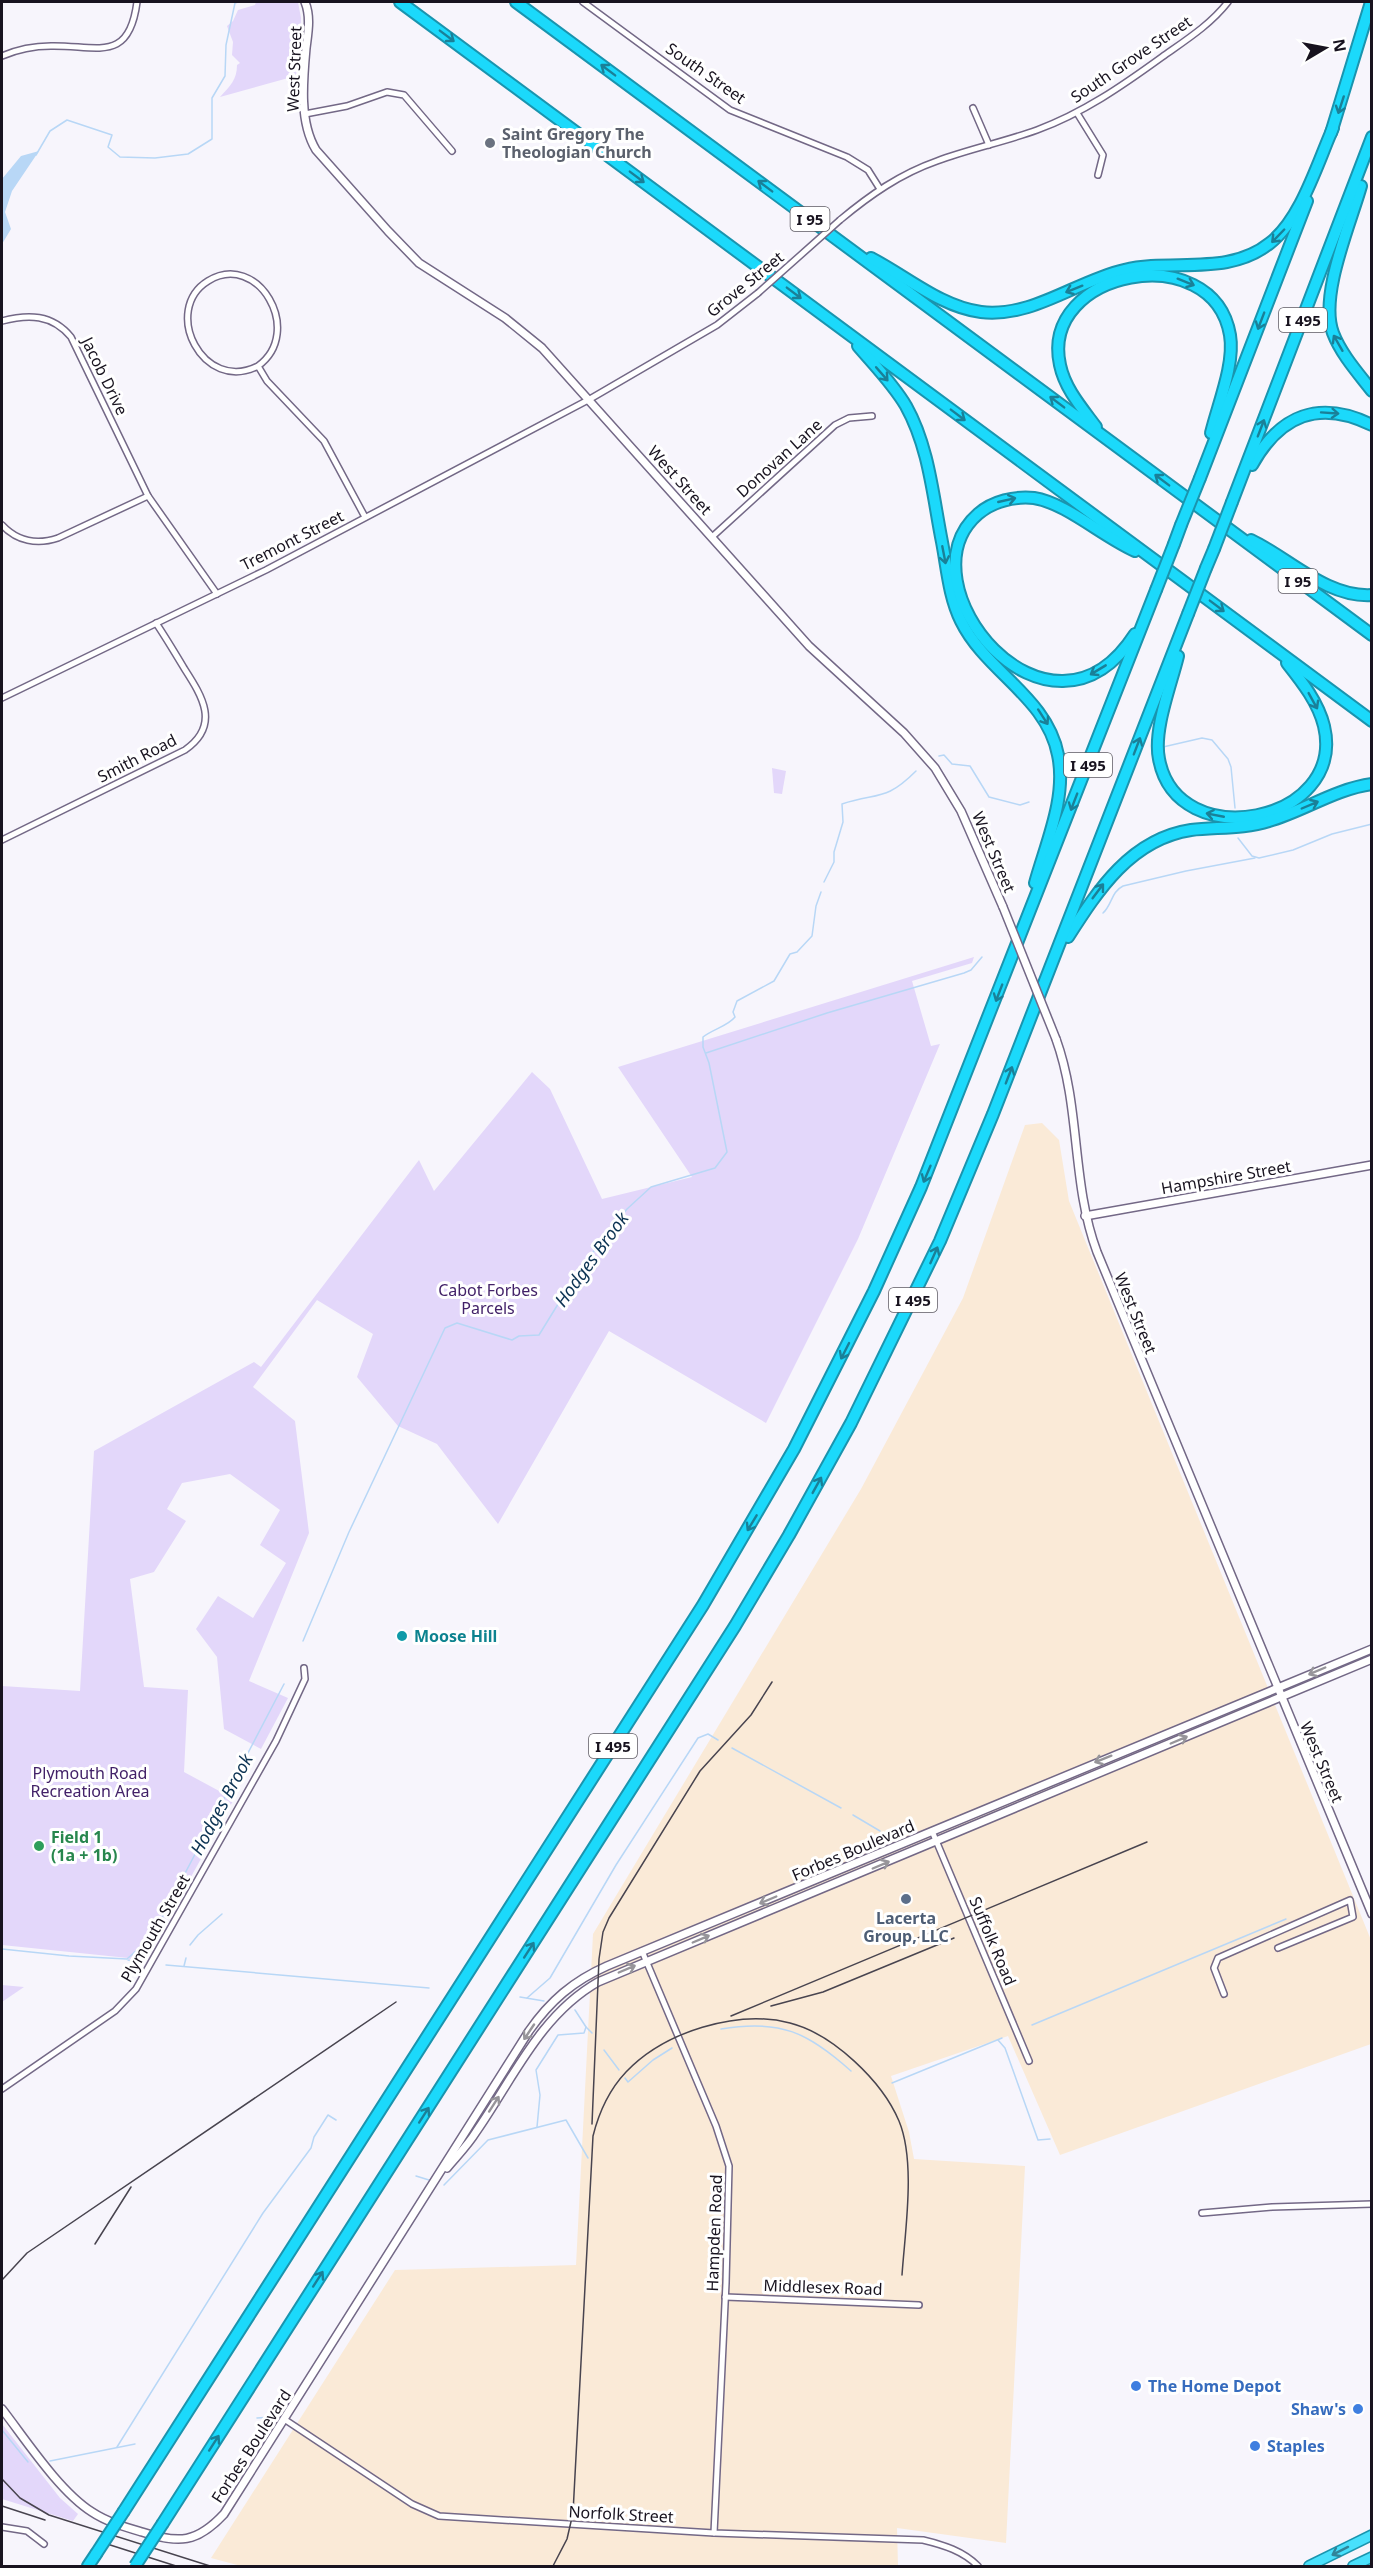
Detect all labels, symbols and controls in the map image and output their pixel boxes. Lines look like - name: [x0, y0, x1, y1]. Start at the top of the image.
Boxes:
- street label: South Grove Street: [1066, 10, 1196, 108]
- north arrow: [1295, 18, 1355, 78]
- street label: West Street: [282, 25, 306, 112]
- one-way arrow: [438, 30, 454, 43]
- street label: South Street: [662, 37, 751, 109]
- text: N: [1328, 37, 1352, 54]
- one-way arrow: [601, 64, 617, 76]
- one-way arrow: [1334, 95, 1345, 114]
- place label: Saint Gregory The Theologian Church: [502, 123, 652, 163]
- marker: Saint Gregory The Theologian Church: [483, 136, 497, 150]
- one-way arrow: [629, 171, 645, 184]
- one-way arrow: [758, 180, 774, 192]
- road number: I 95: [790, 207, 830, 231]
- one-way arrow: [1270, 228, 1285, 243]
- street label: Grove Street: [702, 246, 788, 322]
- one-way arrow: [1177, 277, 1195, 288]
- one-way arrow: [1065, 284, 1083, 295]
- one-way arrow: [786, 287, 802, 300]
- road number: I 495: [1279, 308, 1327, 332]
- one-way arrow: [1255, 311, 1266, 329]
- street label: Jacob Drive: [76, 332, 133, 419]
- one-way arrow: [1332, 334, 1343, 352]
- one-way arrow: [875, 366, 889, 381]
- one-way arrow: [1049, 396, 1065, 408]
- one-way arrow: [949, 408, 965, 421]
- one-way arrow: [1320, 408, 1340, 419]
- street label: Donovan Lane: [731, 414, 827, 502]
- one-way arrow: [1256, 419, 1267, 438]
- street label: West Street: [643, 441, 717, 519]
- one-way arrow: [1154, 474, 1170, 486]
- one-way arrow: [997, 494, 1016, 506]
- street label: Tremont Street: [237, 505, 347, 575]
- one-way arrow: [939, 545, 950, 565]
- road number: I 95: [1278, 569, 1318, 593]
- one-way arrow: [1208, 600, 1224, 613]
- one-way arrow: [1090, 664, 1107, 677]
- one-way arrow: [1307, 692, 1319, 709]
- one-way arrow: [1036, 709, 1049, 726]
- street label: Smith Road: [94, 729, 180, 787]
- one-way arrow: [1132, 737, 1143, 756]
- road number: I 495: [1064, 753, 1112, 777]
- one-way arrow: [1068, 792, 1079, 810]
- one-way arrow: [1300, 799, 1319, 810]
- street label: West Street: [967, 808, 1021, 896]
- one-way arrow: [1206, 809, 1226, 820]
- one-way arrow: [1092, 883, 1105, 899]
- one-way arrow: [993, 983, 1004, 1002]
- one-way arrow: [1004, 1066, 1015, 1084]
- street label: Hampshire Street: [1159, 1155, 1293, 1199]
- one-way arrow: [921, 1165, 932, 1183]
- water label: Hodges Brook: [549, 1206, 634, 1311]
- one-way arrow: [929, 1246, 940, 1264]
- street label: West Street: [1110, 1269, 1162, 1357]
- park label: Cabot Forbes Parcels: [438, 1279, 538, 1319]
- road number: I 495: [889, 1288, 937, 1312]
- one-way arrow: [838, 1342, 850, 1360]
- one-way arrow: [812, 1476, 823, 1494]
- one-way arrow: [745, 1514, 757, 1531]
- place label: Moose Hill: [414, 1625, 497, 1647]
- marker: Moose Hill: [395, 1629, 409, 1643]
- one-way arrow: [1309, 1666, 1327, 1677]
- street label: West Street: [1295, 1718, 1349, 1806]
- road number: I 495: [589, 1734, 637, 1758]
- one-way arrow: [1169, 1734, 1188, 1745]
- water label: Hodges Brook: [184, 1748, 258, 1859]
- one-way arrow: [1094, 1755, 1113, 1766]
- park label: Plymouth Road Recreation Area: [30, 1762, 150, 1802]
- street label: Forbes Boulevard: [788, 1814, 918, 1886]
- place label: Field 1 (1a + 1b): [51, 1826, 117, 1866]
- marker: Field 1 (1a + 1b): [32, 1839, 46, 1853]
- one-way arrow: [871, 1859, 889, 1870]
- street label: Plymouth Street: [115, 1870, 195, 1986]
- marker: Lacerta Group, LLC: [899, 1892, 913, 1906]
- street label: Suffolk Road: [964, 1893, 1022, 1989]
- one-way arrow: [760, 1895, 778, 1906]
- place label: Lacerta Group, LLC: [863, 1907, 949, 1947]
- one-way arrow: [691, 1933, 709, 1944]
- one-way arrow: [523, 1942, 535, 1959]
- one-way arrow: [618, 1963, 636, 1974]
- one-way arrow: [523, 2024, 535, 2040]
- one-way arrow: [488, 2097, 500, 2113]
- one-way arrow: [417, 2106, 430, 2123]
- street label: Hampden Road: [701, 2174, 727, 2292]
- one-way arrow: [312, 2271, 324, 2287]
- street label: Middlesex Road: [763, 2274, 883, 2300]
- place label: The Home Depot: [1148, 2375, 1281, 2397]
- marker: The Home Depot: [1129, 2379, 1143, 2393]
- street label: Forbes Boulevard: [206, 2385, 296, 2507]
- place label: Shaw's: [1291, 2398, 1346, 2420]
- marker: Shaw's: [1351, 2402, 1365, 2416]
- one-way arrow: [208, 2435, 220, 2452]
- place label: Staples: [1267, 2435, 1325, 2457]
- marker: Staples: [1248, 2439, 1262, 2453]
- street label: Norfolk Street: [568, 2500, 674, 2528]
- one-way arrow: [1332, 2545, 1350, 2557]

